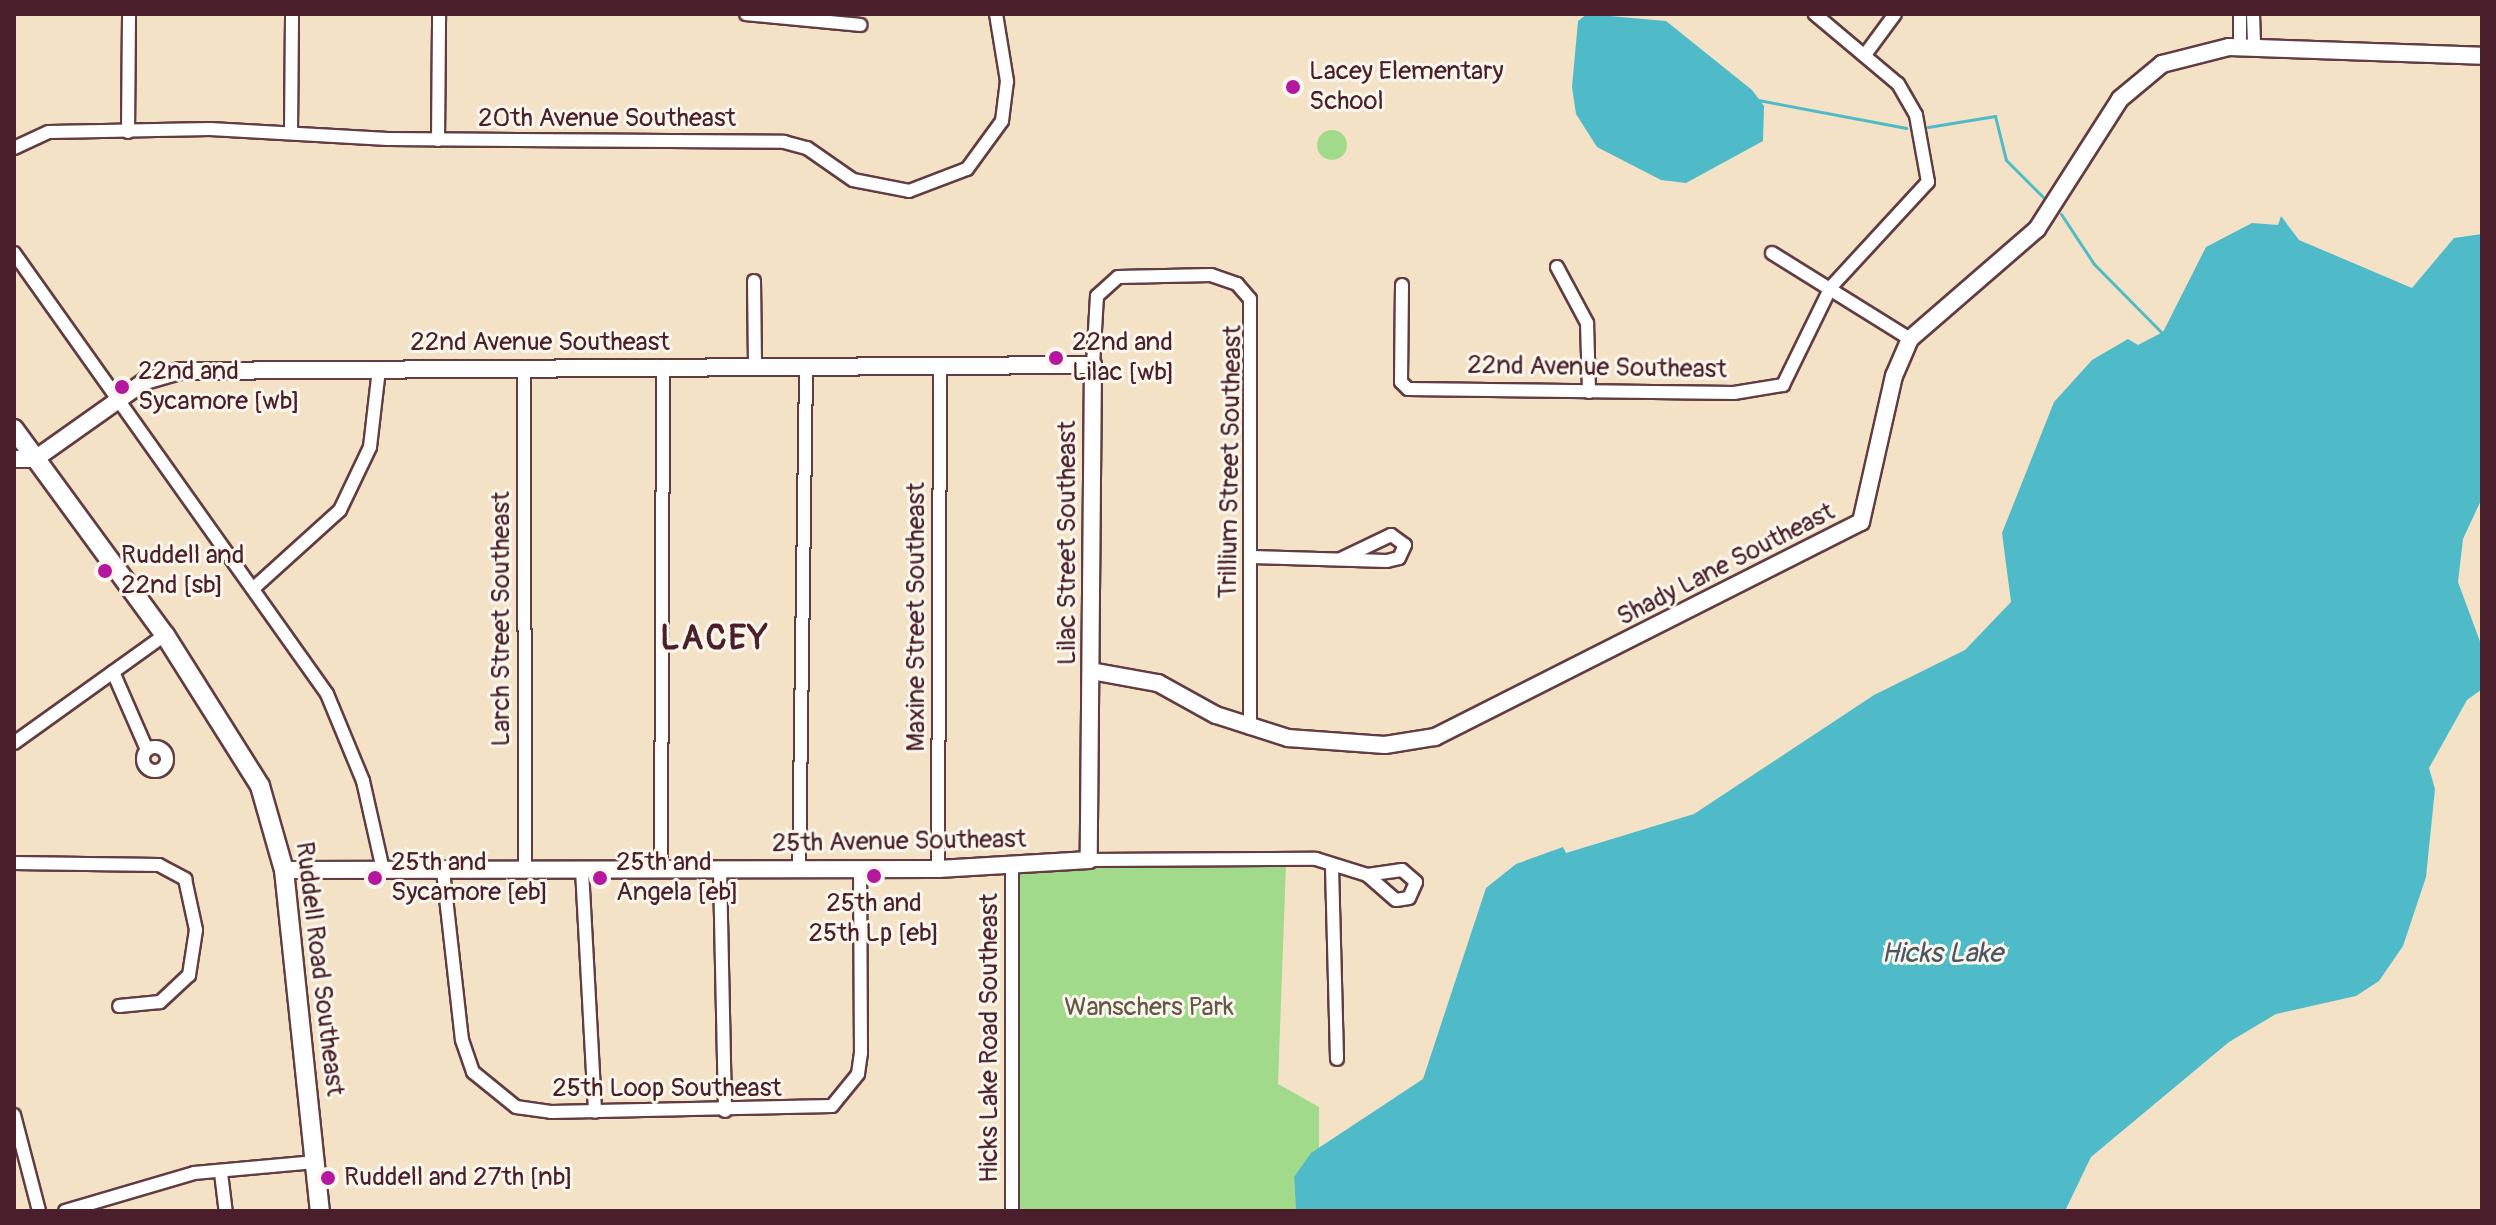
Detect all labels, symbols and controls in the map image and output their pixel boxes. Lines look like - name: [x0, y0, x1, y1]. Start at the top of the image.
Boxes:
- place label: Lacey Elementary School: [1309, 56, 1504, 118]
- marker: Lacey Elementary School: [1284, 78, 1302, 96]
- street label: 20th Avenue Southeast: [478, 103, 736, 135]
- street label: Trillium Street Southeast: [1213, 325, 1249, 599]
- street label: 22nd Avenue Southeast: [410, 327, 670, 359]
- place label: 22nd and Lilac [wb]: [1072, 327, 1175, 388]
- marker: 22nd and Lilac [wb]: [1047, 349, 1065, 367]
- street label: 22nd Avenue Southeast: [1467, 350, 1727, 386]
- place label: 22nd and Sycamore [wb]: [138, 356, 300, 418]
- marker: 22nd and Sycamore [wb]: [113, 378, 131, 396]
- street label: Lilac Street Southeast: [1052, 421, 1084, 665]
- street label: Maxine Street Southeast: [901, 482, 933, 752]
- street label: Larch Street Southeast: [486, 491, 518, 747]
- street label: Shady Lane Southeast: [1612, 497, 1840, 633]
- place label: Ruddell and 22nd [sb]: [121, 540, 244, 602]
- marker: Ruddell and 22nd [sb]: [96, 562, 114, 580]
- district label: LACEY: [660, 619, 770, 659]
- street label: 25th Avenue Southeast: [772, 824, 1026, 860]
- street label: Ruddell Road Southeast: [288, 840, 350, 1098]
- place label: 25th and Sycamore [eb]: [391, 847, 549, 908]
- place label: 25th and Angela [eb]: [616, 847, 739, 908]
- marker: 25th and 25th Lp [eb]: [865, 867, 883, 885]
- marker: 25th and Sycamore [eb]: [366, 869, 384, 887]
- marker: 25th and Angela [eb]: [591, 869, 609, 887]
- place label: 25th and 25th Lp [eb]: [808, 888, 940, 950]
- street label: Hicks Lake Road Southeast: [974, 893, 1006, 1183]
- water label: Hicks Lake: [1881, 937, 2003, 971]
- park label: Wanschers Park: [1064, 992, 1234, 1024]
- street label: 25th Loop Southeast: [552, 1073, 782, 1105]
- place label: Ruddell and 27th [nb]: [344, 1162, 573, 1194]
- marker: Ruddell and 27th [nb]: [319, 1169, 337, 1187]

